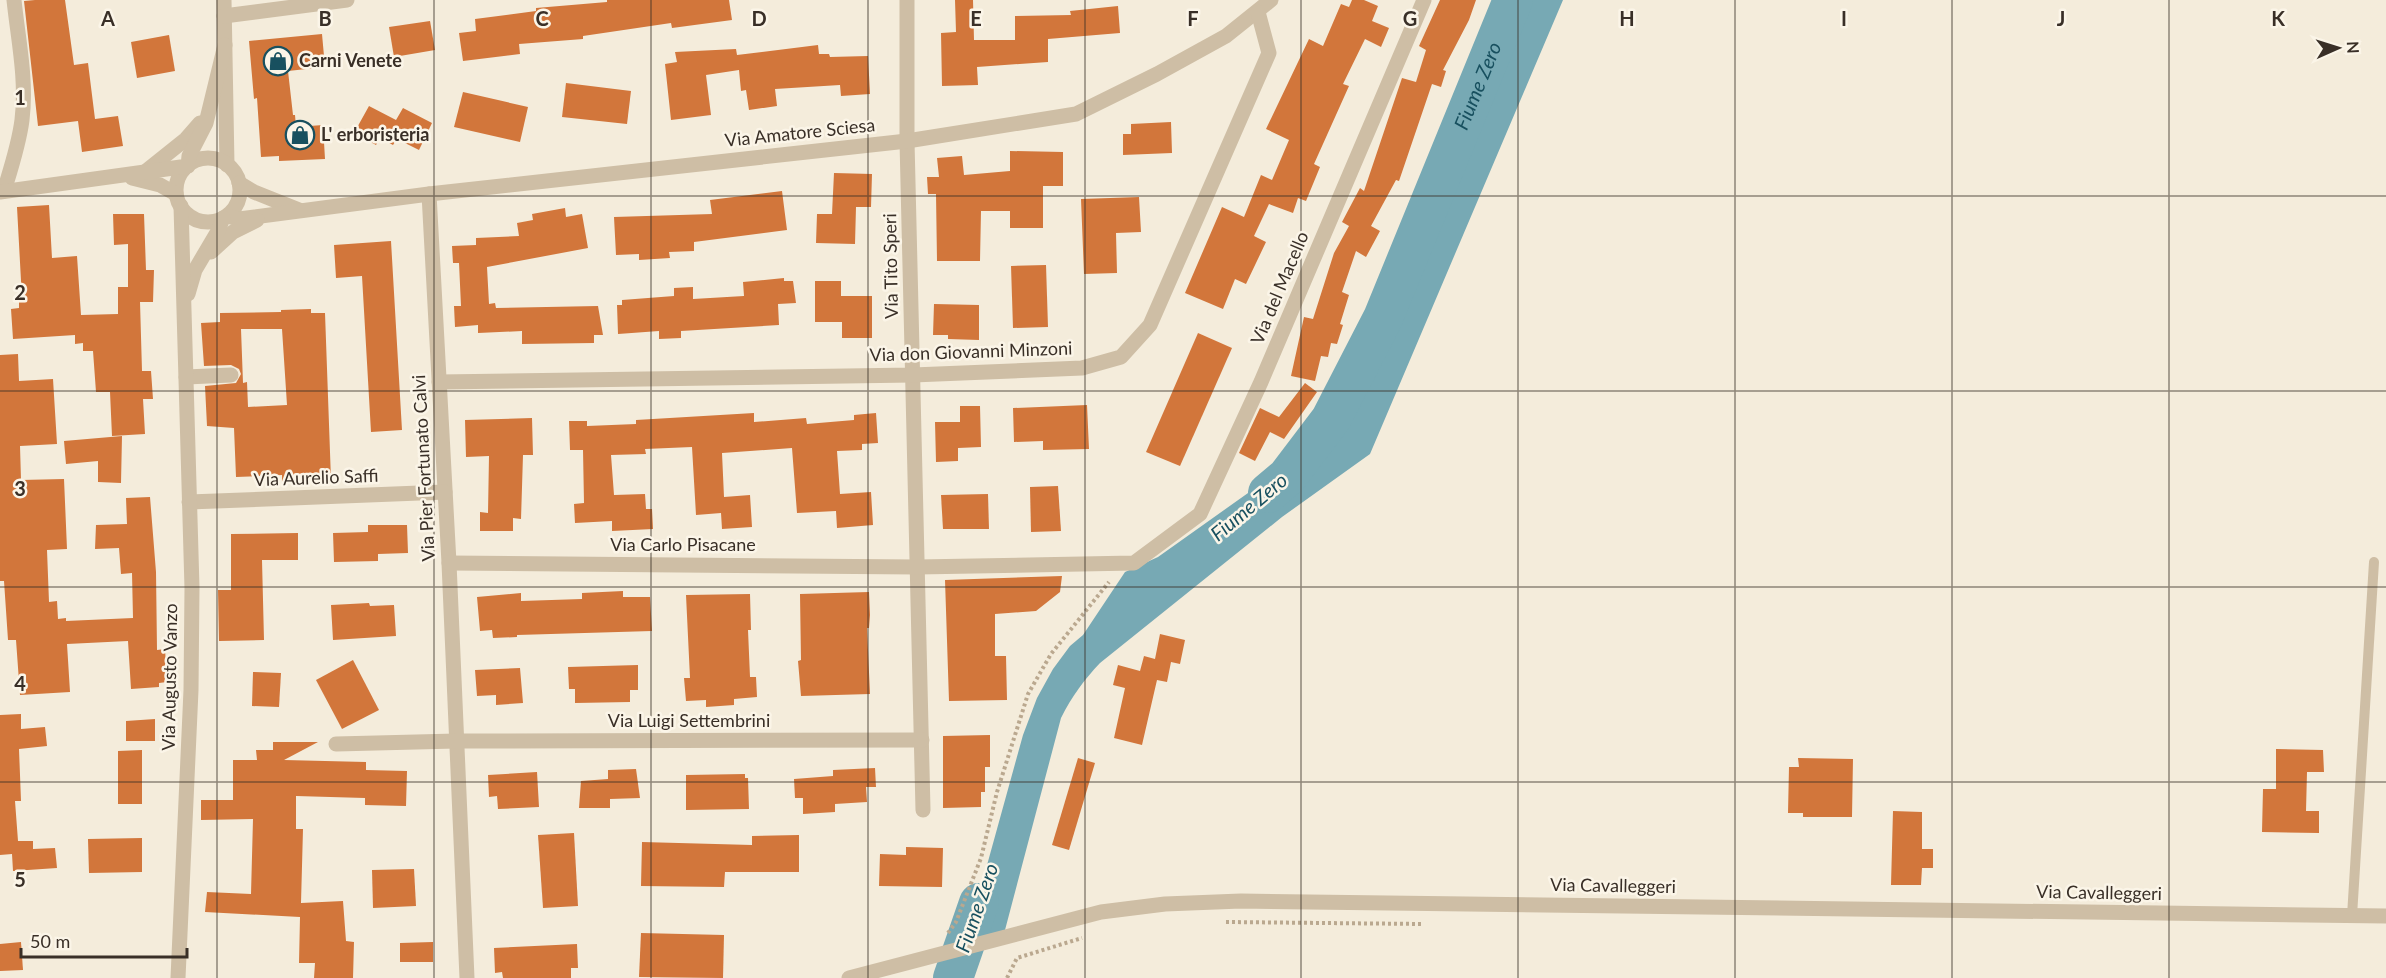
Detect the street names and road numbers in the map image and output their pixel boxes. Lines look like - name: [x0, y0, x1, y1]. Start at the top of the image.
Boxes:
- street label: Via Amatore Sciesa: [724, 113, 876, 151]
- street label: Via Tito Speri: [878, 213, 902, 319]
- street label: Via del Macello: [1245, 228, 1313, 347]
- street label: Via don Giovanni Minzoni: [869, 336, 1073, 366]
- street label: Via Pier Fortunato Calvi: [407, 374, 439, 562]
- street label: Via Aurelio Saffi: [253, 464, 379, 490]
- street label: Via Carlo Pisacane: [610, 533, 756, 555]
- street label: Via Augusto Vanzo: [157, 603, 181, 751]
- street label: Via Luigi Settembrini: [608, 709, 770, 731]
- street label: Via Cavalleggeri: [1550, 873, 1676, 897]
- street label: Via Cavalleggeri: [2036, 880, 2162, 904]

